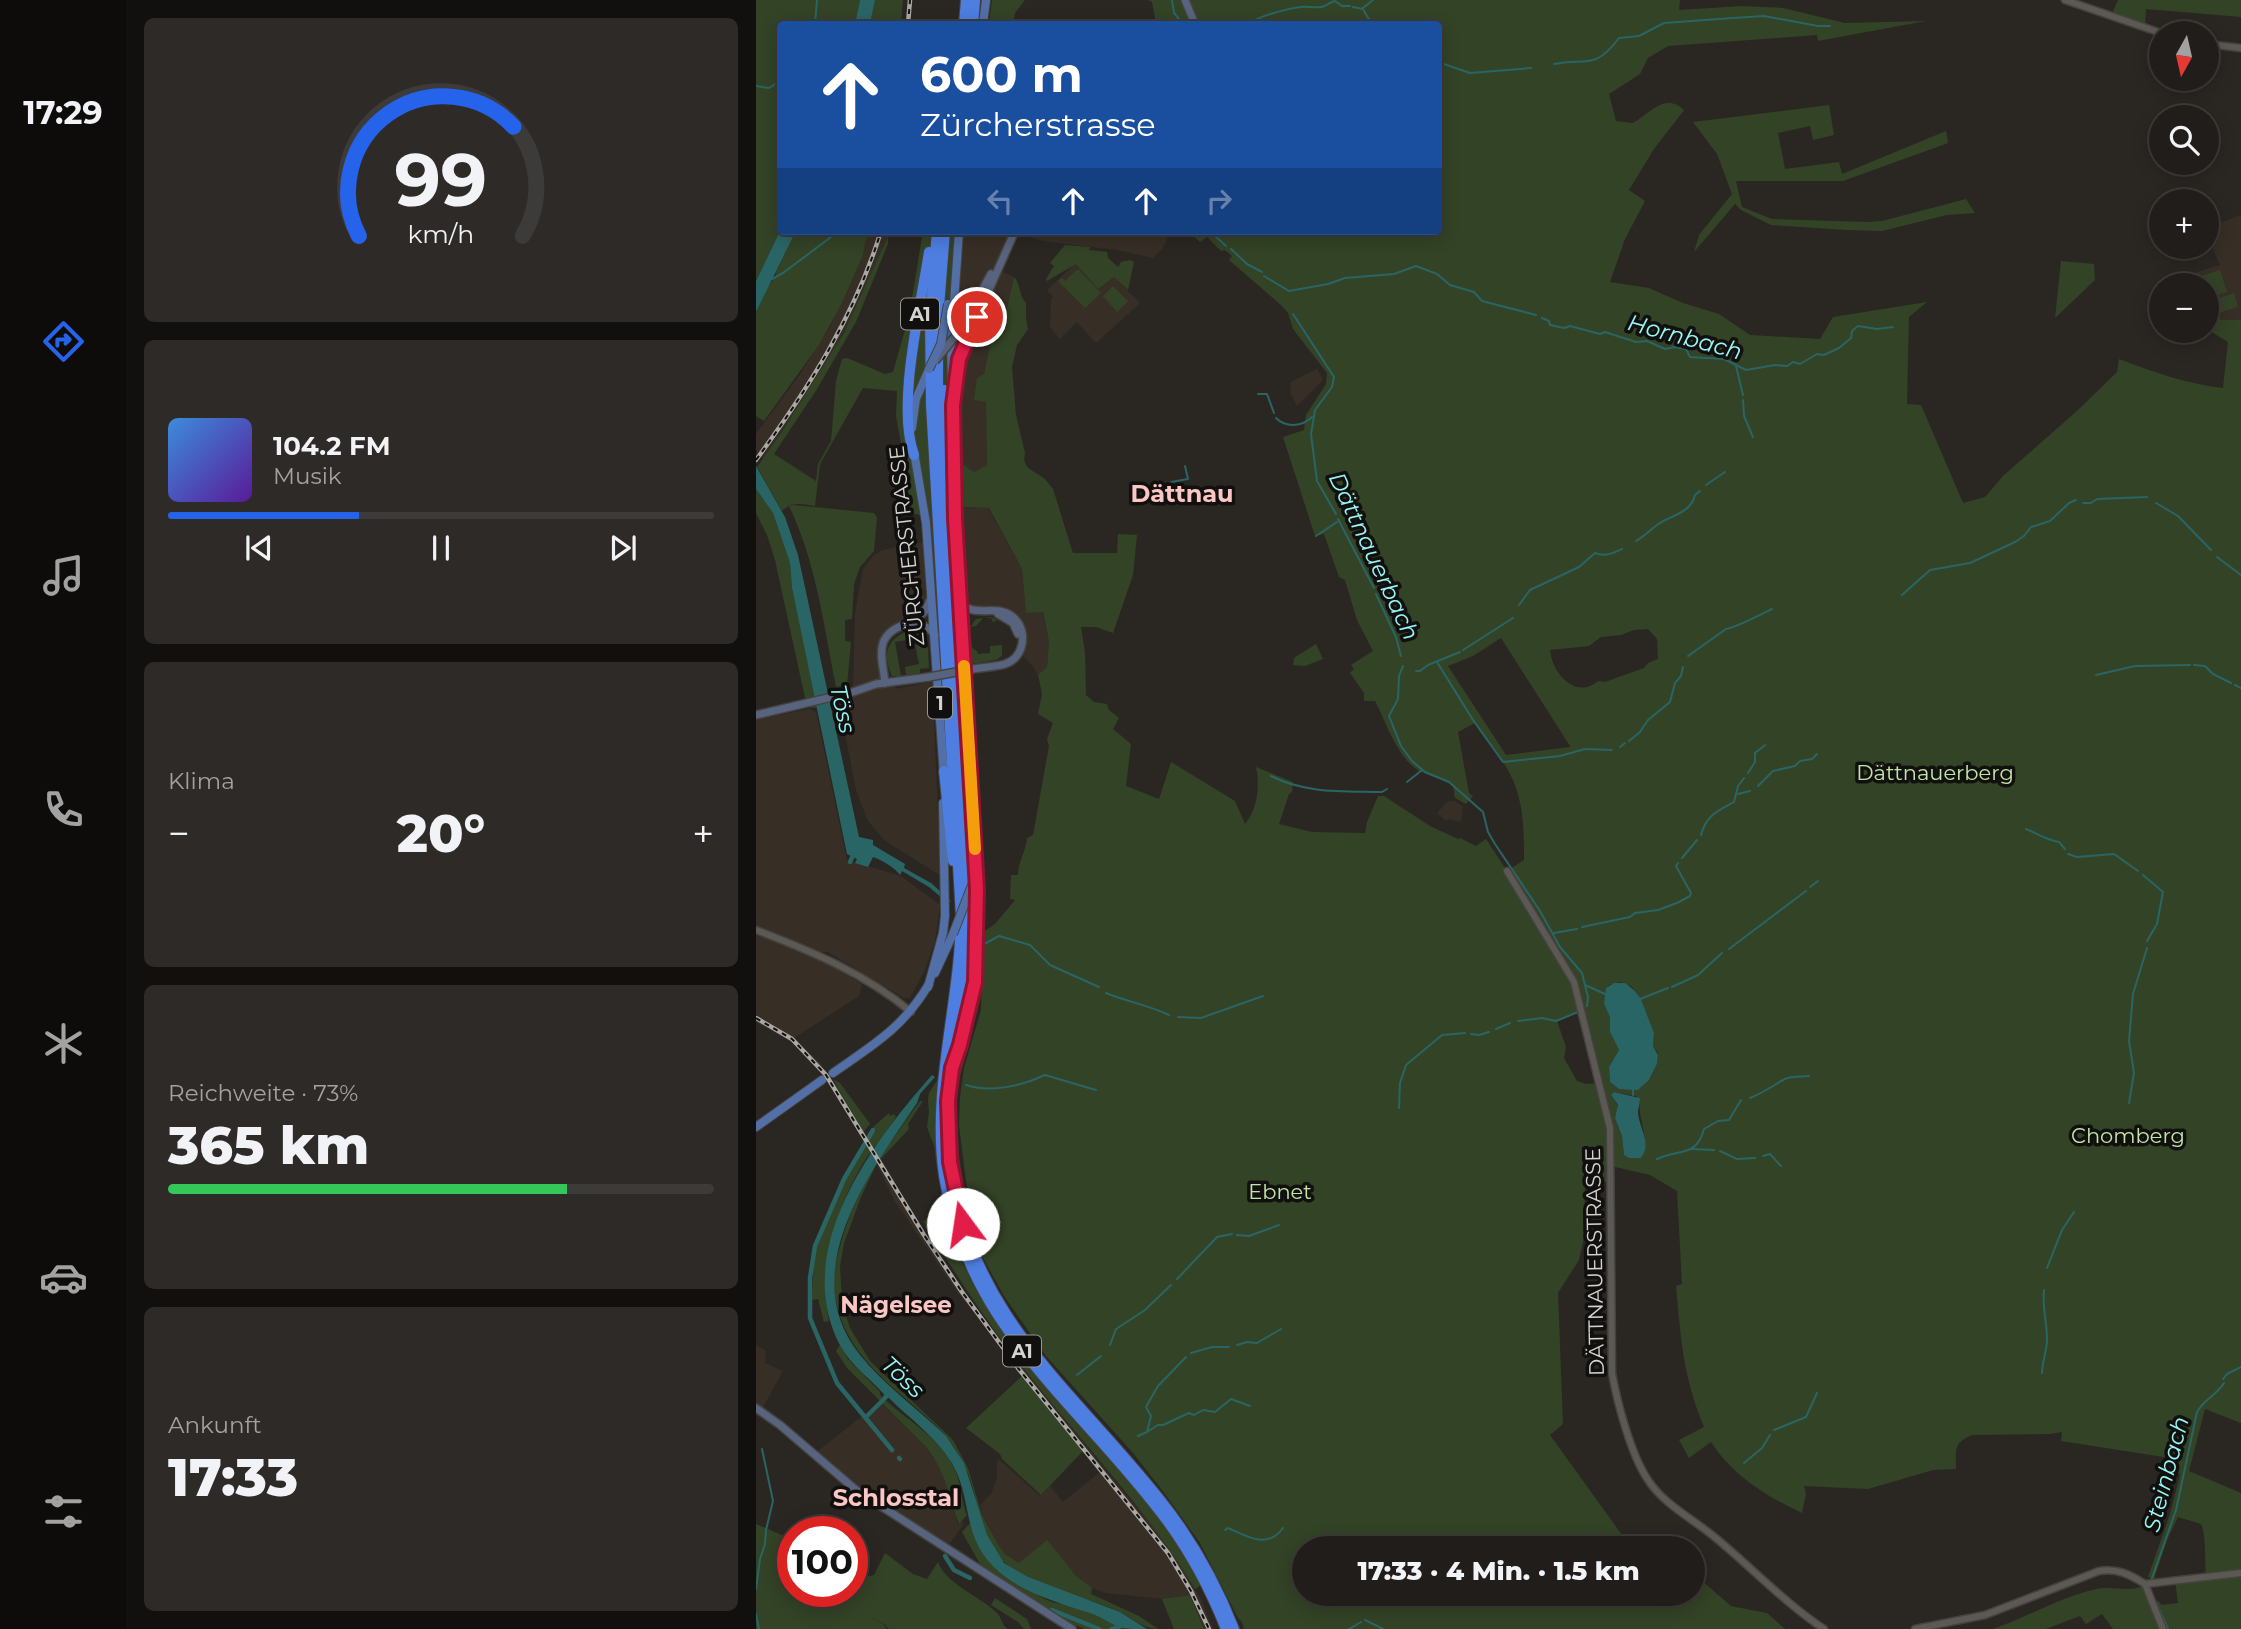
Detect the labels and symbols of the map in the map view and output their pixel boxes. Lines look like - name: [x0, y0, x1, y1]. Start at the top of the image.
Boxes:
- north arrow: [2149, 21, 2219, 91]
- pin: [947, 287, 1007, 347]
- road number: A1: [901, 298, 939, 330]
- water label: Hornbach: [1625, 308, 1745, 366]
- street label: ZÜRCHERSTRASSE: [884, 445, 929, 648]
- water label: Dättnauerbach: [1323, 468, 1425, 644]
- district label: Dättnau: [1130, 479, 1234, 508]
- water label: Töss: [824, 682, 862, 736]
- road number: 1: [928, 688, 952, 718]
- park label: Dättnauerberg: [1856, 760, 2014, 785]
- park label: Chomberg: [2071, 1123, 2185, 1148]
- street label: DÄTTNAUERSTRASSE: [1580, 1148, 1609, 1376]
- park label: Ebnet: [1248, 1179, 1312, 1204]
- position arrow: [926, 1187, 1000, 1261]
- district label: Nägelsee: [840, 1291, 952, 1319]
- road number: A1: [1003, 1336, 1041, 1366]
- water label: Töss: [876, 1350, 930, 1404]
- water label: Steinbach: [2137, 1413, 2195, 1535]
- district label: Schlosstal: [833, 1483, 959, 1512]
- speed limit sign: 100: [777, 1516, 868, 1607]

